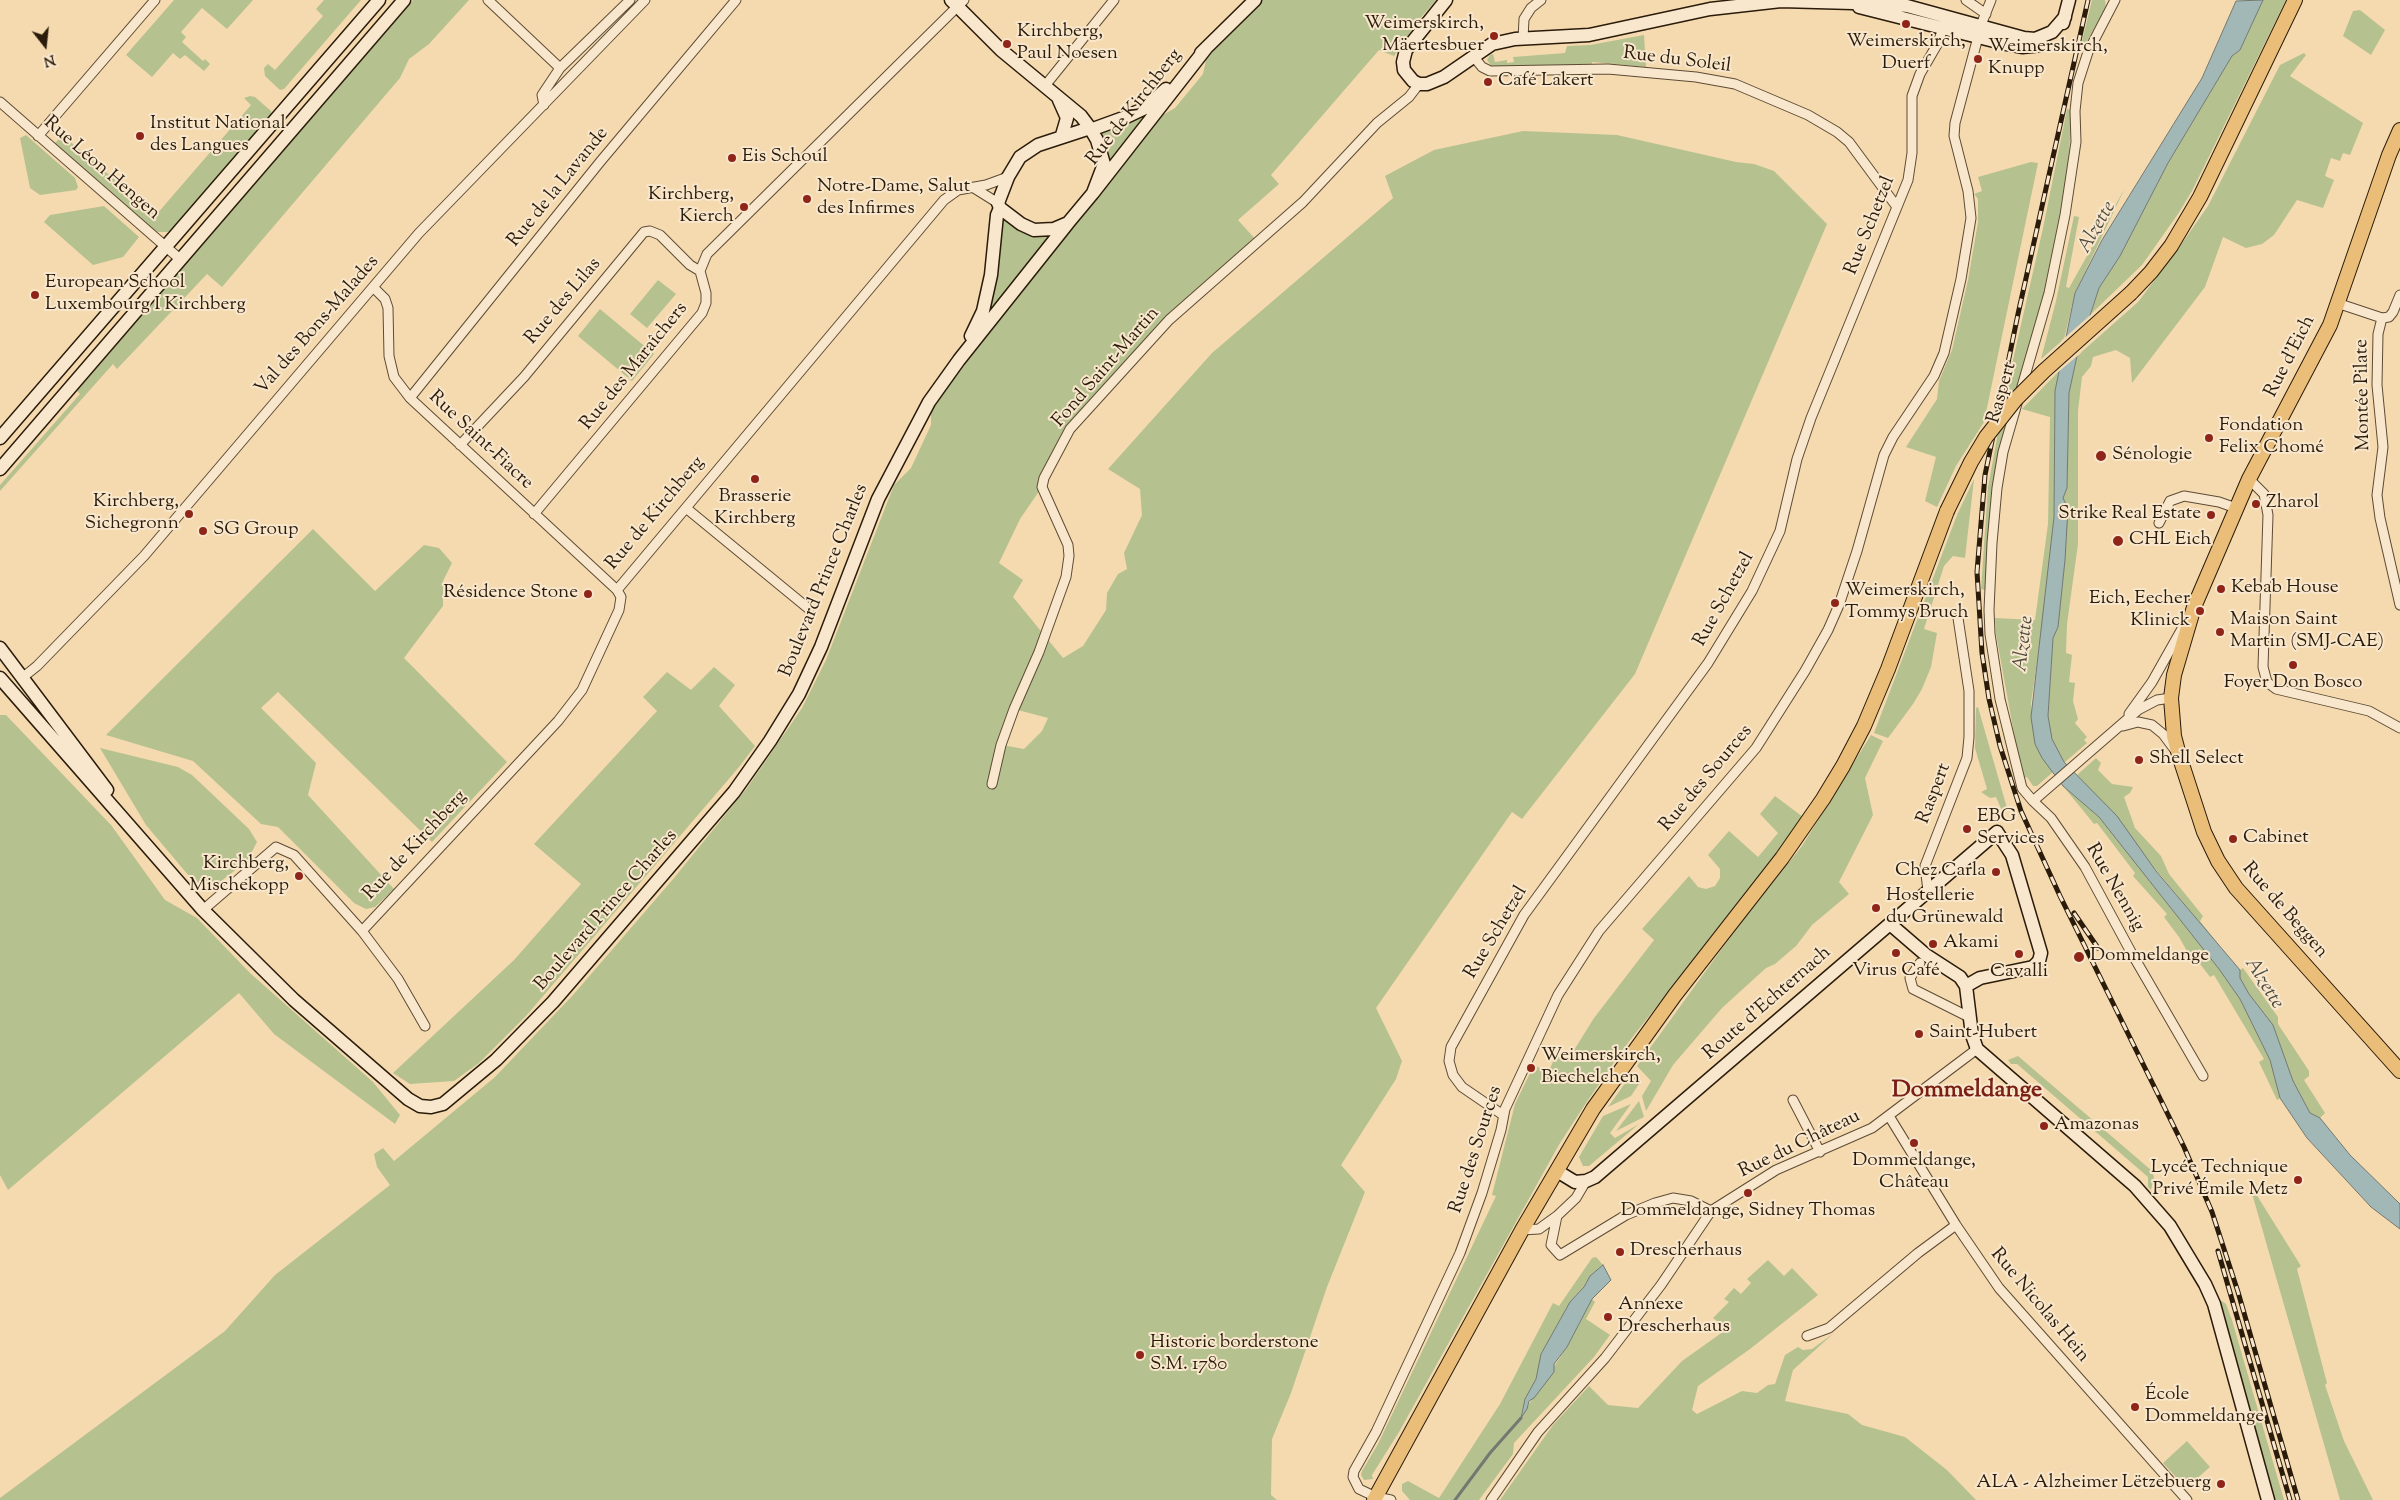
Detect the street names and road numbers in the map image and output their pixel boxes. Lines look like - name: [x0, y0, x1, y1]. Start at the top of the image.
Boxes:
- street label: Rue du Soleil: [1622, 43, 1732, 79]
- street label: Rue de Kirchberg: [1082, 45, 1188, 171]
- street label: Rue Léon Hengen: [38, 112, 164, 226]
- street label: Rue de la Lavande: [504, 123, 614, 253]
- street label: Rue Schetzel: [1841, 173, 1901, 279]
- street label: Val des Bons-Malades: [251, 252, 385, 400]
- street label: Rue des Lilas: [521, 254, 607, 350]
- street label: Rue des Maraîchers: [576, 298, 694, 436]
- street label: Fond Saint-Martin: [1049, 303, 1165, 433]
- street label: Rue d'Eich: [2261, 312, 2321, 402]
- street label: Montée Pilate: [2352, 339, 2376, 451]
- street label: Raspert: [1983, 360, 2023, 426]
- street label: Rue Saint-Fiacre: [423, 387, 537, 495]
- street label: Rue de Kirchberg: [602, 452, 710, 576]
- street label: Boulevard Prince Charles: [776, 481, 874, 681]
- street label: Rue Schetzel: [1690, 549, 1760, 651]
- street label: Rue des Sources: [1656, 721, 1758, 837]
- street label: Raspert: [1913, 761, 1957, 827]
- street label: Rue de Kirchberg: [359, 786, 473, 906]
- street label: Boulevard Prince Charles: [531, 826, 683, 996]
- street label: Rue Nennig: [2080, 840, 2148, 936]
- street label: Rue de Beggen: [2236, 858, 2332, 964]
- street label: Rue Schetzel: [1460, 882, 1534, 984]
- street label: Route d'Echternach: [1699, 942, 1837, 1066]
- street label: Rue des Sources: [1446, 1083, 1508, 1217]
- street label: Rue du Château: [1736, 1106, 1864, 1184]
- street label: Rue Nicolas Hein: [1985, 1244, 2093, 1368]

